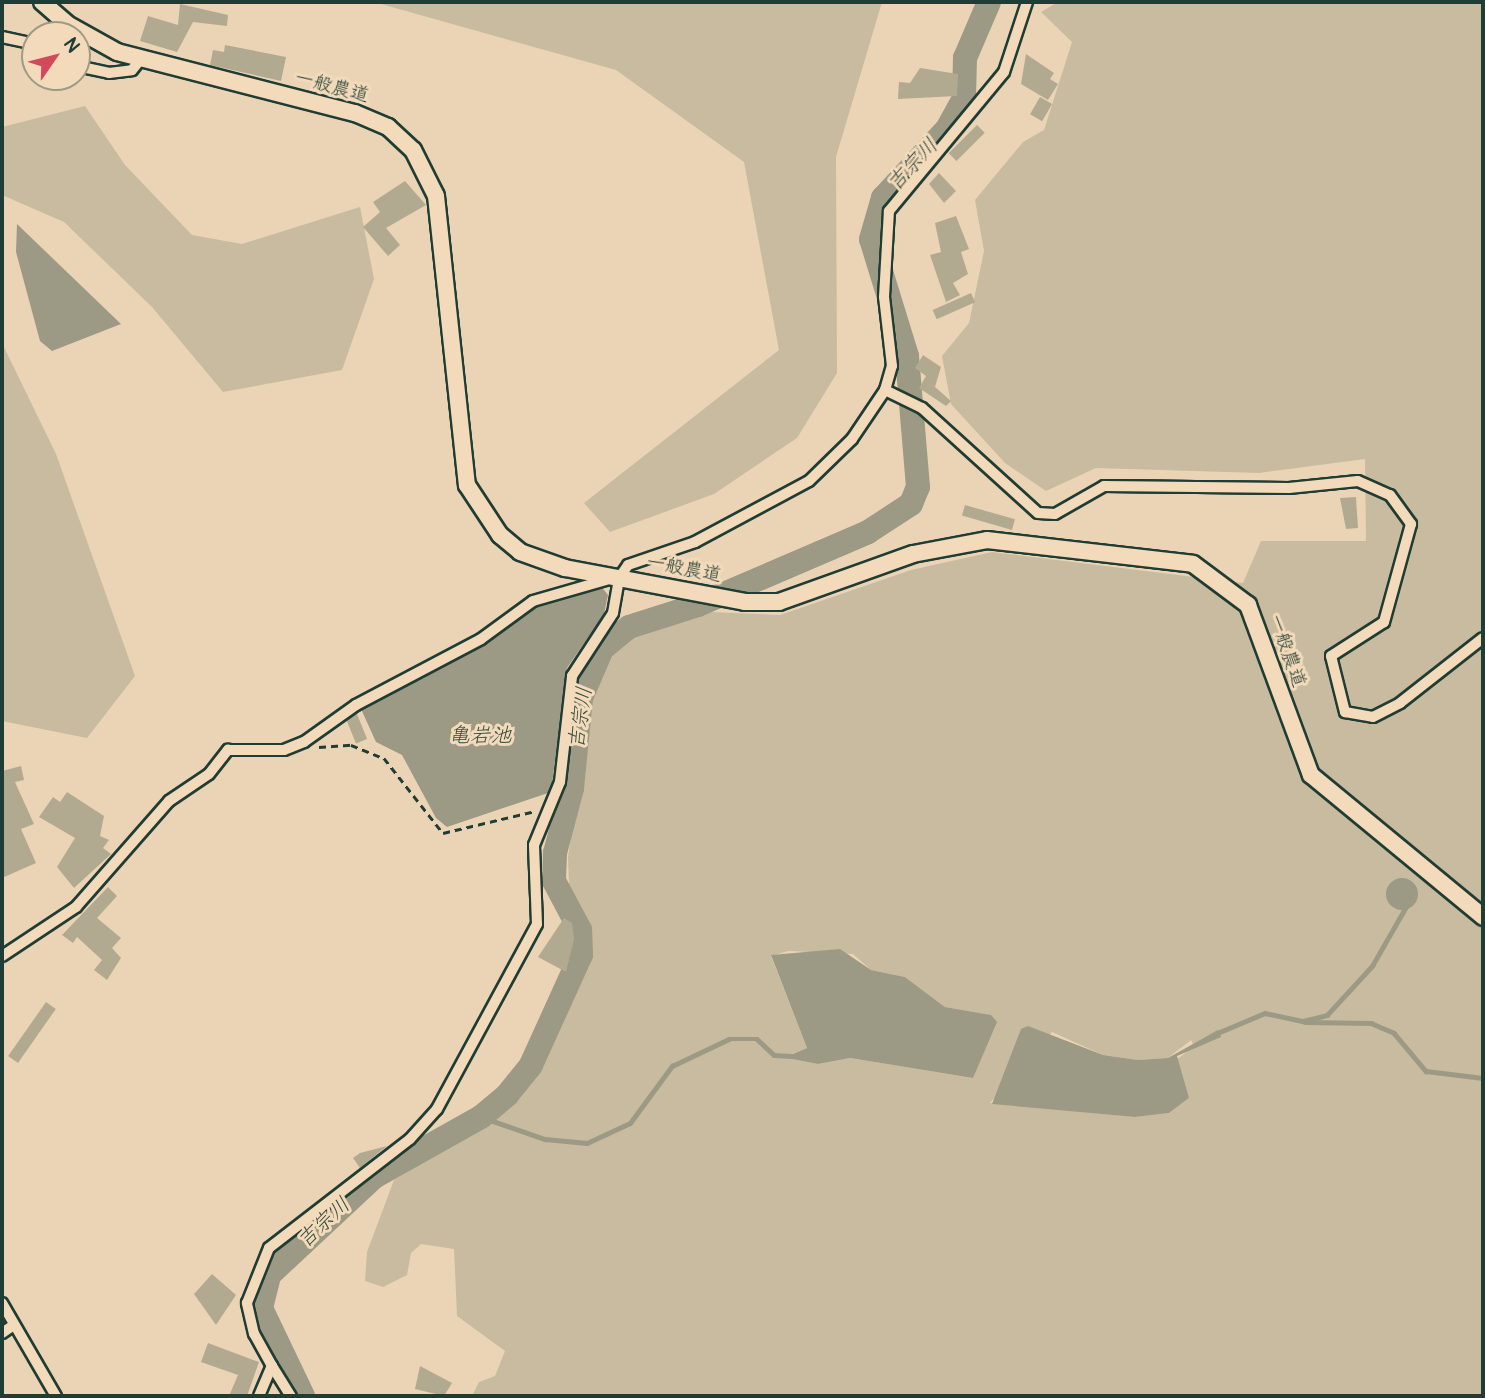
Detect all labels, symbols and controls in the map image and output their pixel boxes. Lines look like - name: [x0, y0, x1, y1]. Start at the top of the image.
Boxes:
- north arrow: [21, 21, 91, 91]
- text: N: [58, 33, 85, 57]
- street label: 一般農道: [292, 66, 372, 108]
- water label: 吉宗川: [882, 133, 944, 197]
- street label: 一般農道: [645, 551, 723, 587]
- street label: 一般農道: [1264, 611, 1310, 691]
- water label: 吉宗川: [564, 685, 598, 751]
- water label: 亀岩池: [449, 723, 511, 749]
- water label: 吉宗川: [292, 1192, 356, 1254]

